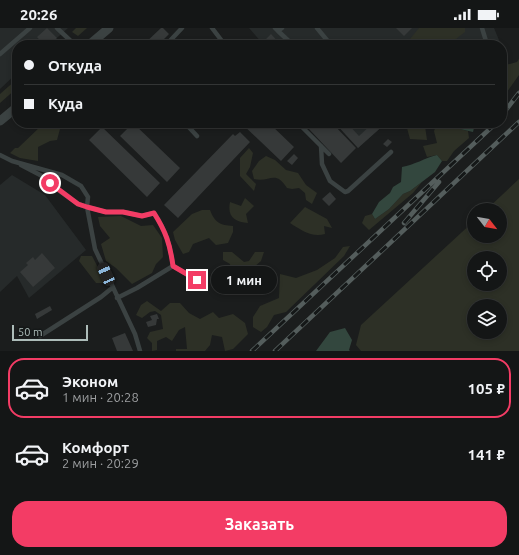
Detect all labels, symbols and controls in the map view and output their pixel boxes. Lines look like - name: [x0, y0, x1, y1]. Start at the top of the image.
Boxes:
- text: 20:26: [20, 6, 58, 23]
- text: Откуда: [48, 57, 102, 74]
- text: Куда: [48, 95, 83, 112]
- route start: [41, 174, 59, 192]
- north arrow: [467, 203, 507, 243]
- map controls: [467, 203, 507, 339]
- button: locate: [467, 251, 507, 291]
- car: [96, 261, 116, 287]
- callout: 1 мин: [211, 266, 277, 294]
- route end: [188, 271, 206, 289]
- text: 1 мин: [226, 273, 262, 287]
- button: layers: [467, 299, 507, 339]
- scale bar: [12, 323, 88, 342]
- text: 50 m: [18, 326, 42, 338]
- icon: car: [14, 370, 50, 406]
- text: Эконом: [62, 373, 118, 390]
- text: 105 ₽: [468, 380, 505, 397]
- text: 1 мин · 20:28: [62, 390, 139, 404]
- icon: car: [14, 436, 50, 472]
- text: Комфорт: [62, 439, 129, 456]
- text: 141 ₽: [468, 446, 505, 463]
- text: 2 мин · 20:29: [62, 456, 139, 470]
- button: Заказать: [12, 501, 507, 547]

